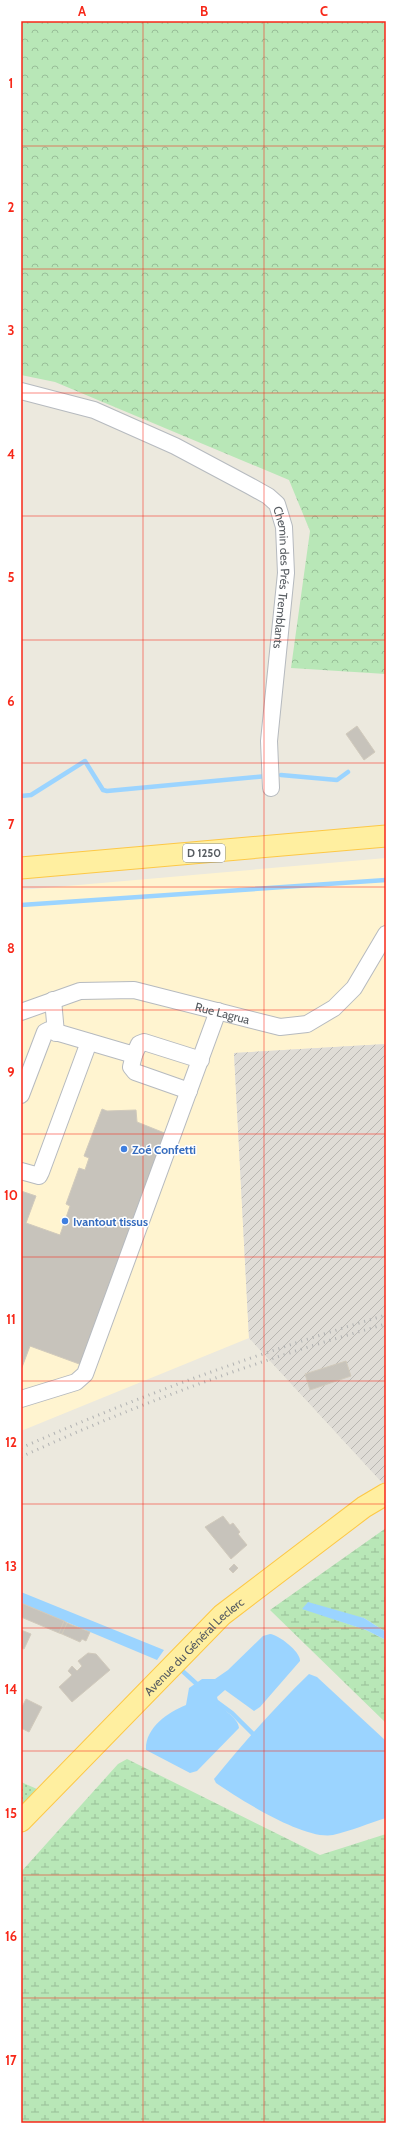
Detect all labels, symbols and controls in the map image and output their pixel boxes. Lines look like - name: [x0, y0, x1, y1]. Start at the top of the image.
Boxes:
- text: A: [78, 3, 87, 19]
- text: B: [200, 3, 208, 19]
- text: C: [320, 3, 328, 19]
- text: 1: [9, 75, 13, 91]
- text: 2: [8, 199, 15, 215]
- text: 3: [7, 322, 15, 338]
- text: 4: [7, 446, 15, 462]
- street label: Chemin des Prés Tremblants: [271, 504, 294, 650]
- text: 5: [8, 569, 15, 585]
- text: 6: [7, 693, 15, 709]
- text: 7: [8, 816, 15, 832]
- road number: D 1250: [183, 844, 225, 862]
- text: 8: [7, 940, 15, 956]
- street label: Rue Lagrua: [194, 998, 252, 1027]
- text: 9: [7, 1064, 15, 1080]
- place label: Zoé Confetti: [132, 1142, 196, 1157]
- marker: Zoé Confetti: [119, 1144, 129, 1154]
- text: 10: [4, 1187, 18, 1203]
- place label: Ivantout tissus: [73, 1214, 148, 1229]
- marker: Ivantout tissus: [60, 1216, 70, 1226]
- text: 11: [6, 1311, 16, 1327]
- text: 12: [5, 1434, 17, 1450]
- text: 13: [5, 1558, 17, 1574]
- street label: Avenue du Général Leclerc: [141, 1593, 247, 1698]
- text: 14: [5, 1681, 17, 1697]
- text: 15: [5, 1805, 17, 1821]
- text: 16: [5, 1928, 17, 1944]
- text: 17: [5, 2052, 17, 2068]

